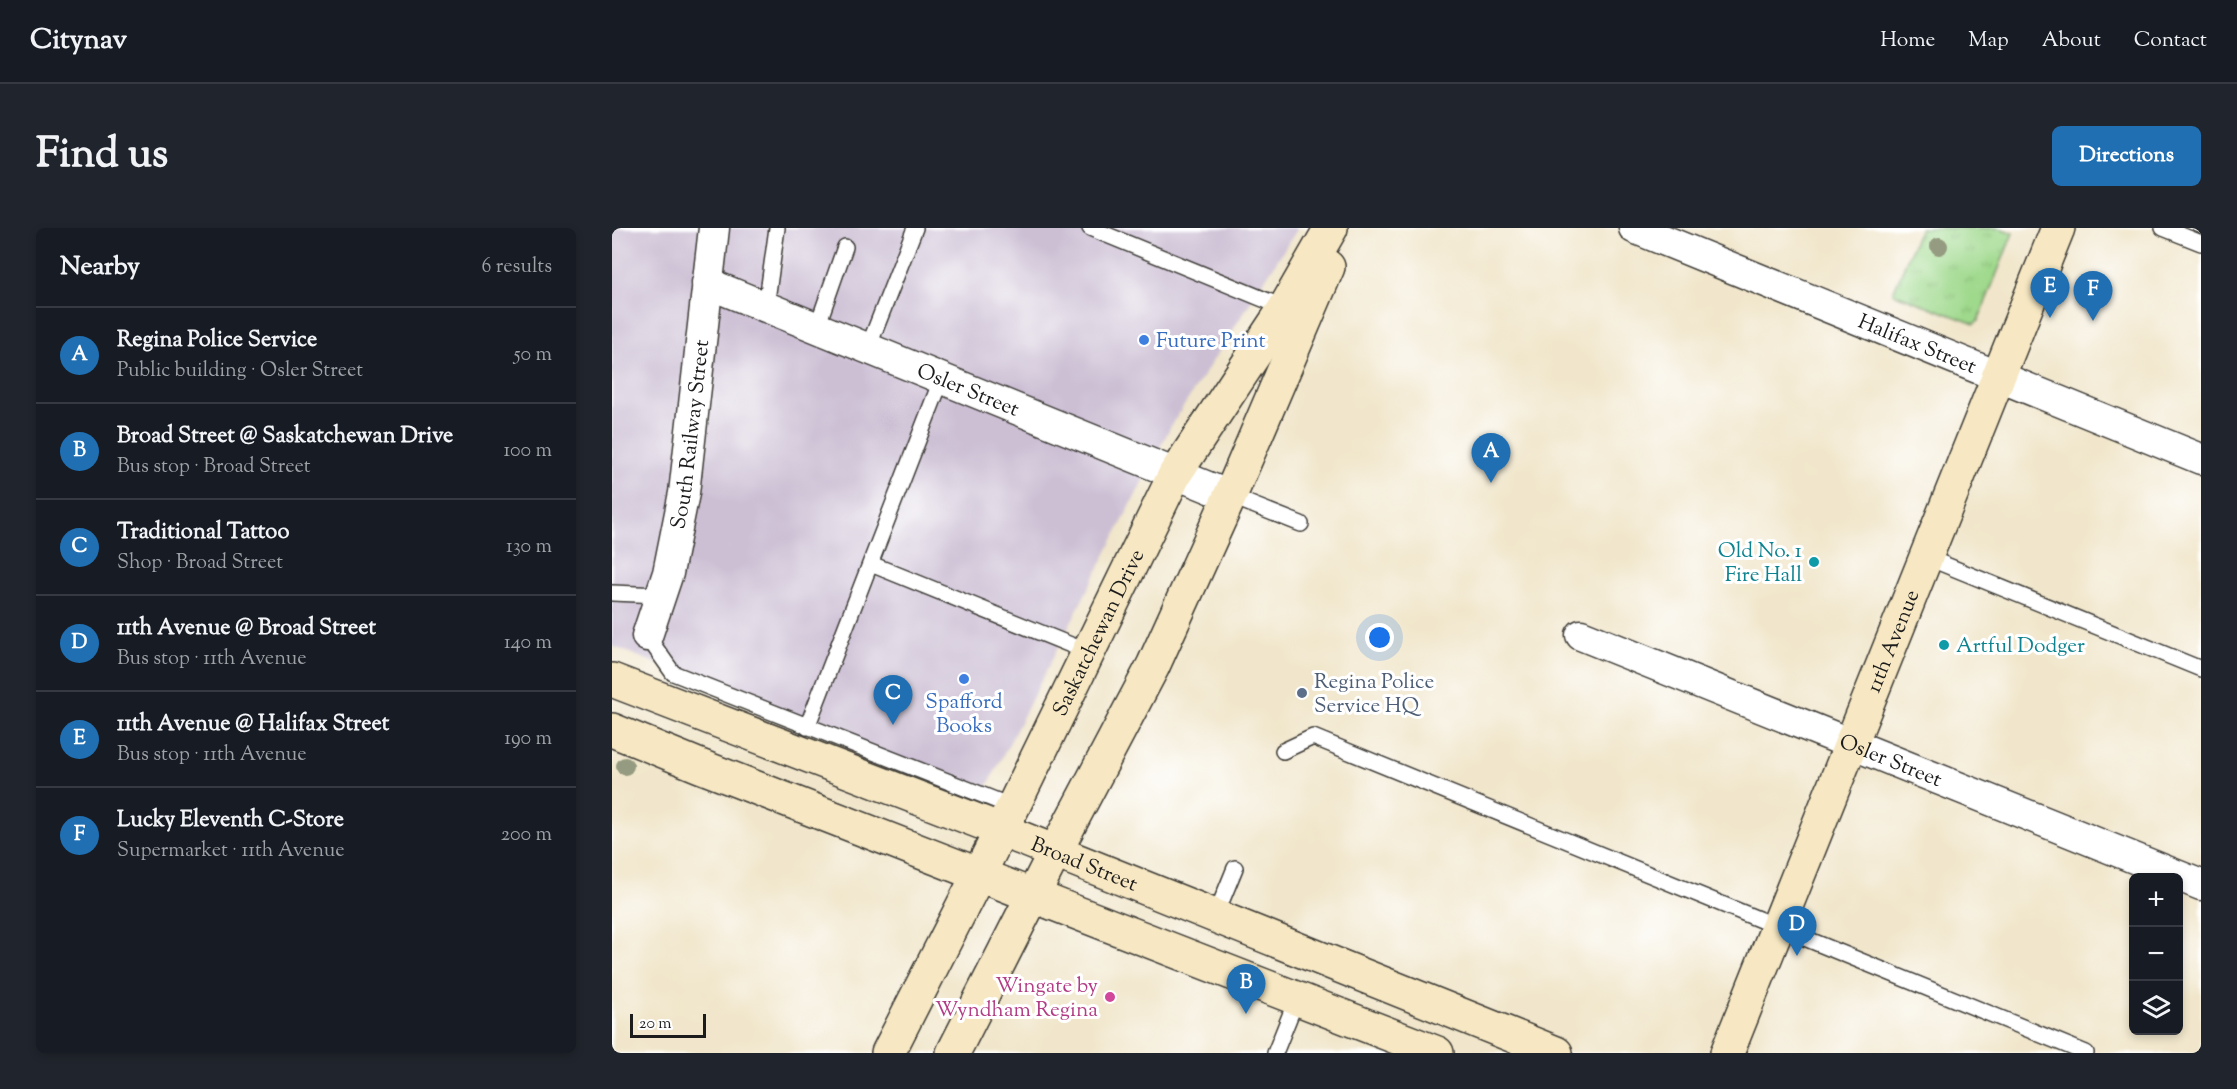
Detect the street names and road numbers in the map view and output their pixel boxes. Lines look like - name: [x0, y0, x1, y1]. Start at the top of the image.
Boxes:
- street label: Halifax Street: [1853, 308, 1980, 383]
- street label: South Railway Street: [664, 338, 718, 532]
- street label: Osler Street: [912, 357, 1023, 426]
- street label: Saskatchewan Drive: [1046, 545, 1153, 722]
- street label: 11th Avenue: [1860, 586, 1928, 698]
- street label: Osler Street: [1834, 728, 1946, 796]
- street label: Broad Street: [1026, 831, 1142, 900]

